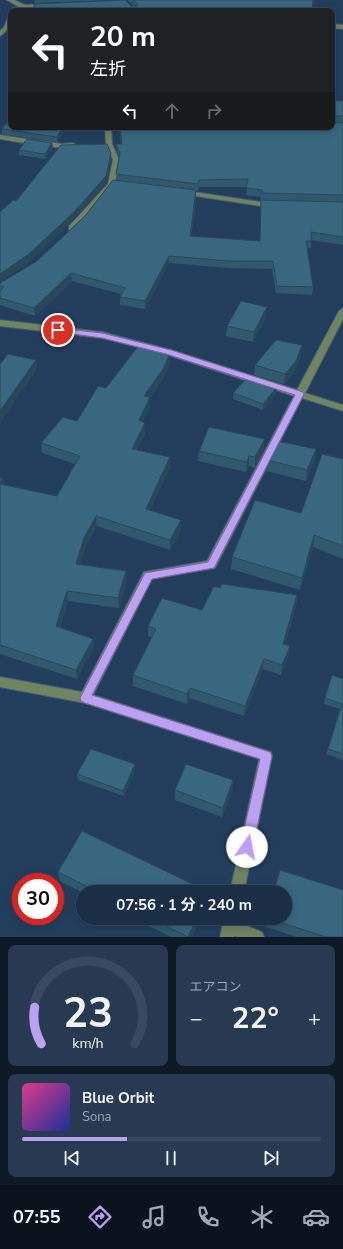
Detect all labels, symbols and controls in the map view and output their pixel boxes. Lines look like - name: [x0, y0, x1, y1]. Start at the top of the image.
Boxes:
- text: 20 m: [90, 18, 156, 56]
- icon: left: [24, 24, 76, 76]
- text: 左折: [90, 57, 126, 81]
- icon: left: [119, 100, 141, 122]
- icon: ahead: [161, 100, 183, 122]
- icon: right: [203, 100, 225, 122]
- pin: [41, 313, 75, 347]
- icon: arrive: [47, 319, 69, 341]
- position arrow: [226, 826, 268, 868]
- speed limit sign: 30: [12, 873, 64, 925]
- text: 07:56 · 1 分 · 240 m: [116, 895, 252, 915]
- text: エアコン: [190, 978, 242, 996]
- text: 23: [63, 984, 113, 1041]
- text: 22°: [232, 998, 279, 1039]
- text: −: [190, 1004, 203, 1034]
- text: +: [308, 1004, 321, 1034]
- text: km/h: [72, 1033, 103, 1052]
- text: Blue Orbit: [82, 1088, 154, 1108]
- text: Sona: [82, 1108, 112, 1126]
- icon: previous: [61, 1147, 83, 1169]
- icon: pause: [160, 1147, 182, 1169]
- icon: next: [260, 1147, 282, 1169]
- icon: directions: [86, 1203, 114, 1231]
- icon: music: [140, 1203, 168, 1231]
- icon: phone: [194, 1203, 222, 1231]
- icon: climate: [248, 1203, 276, 1231]
- icon: car: [302, 1203, 330, 1231]
- text: 07:55: [13, 1205, 61, 1229]

